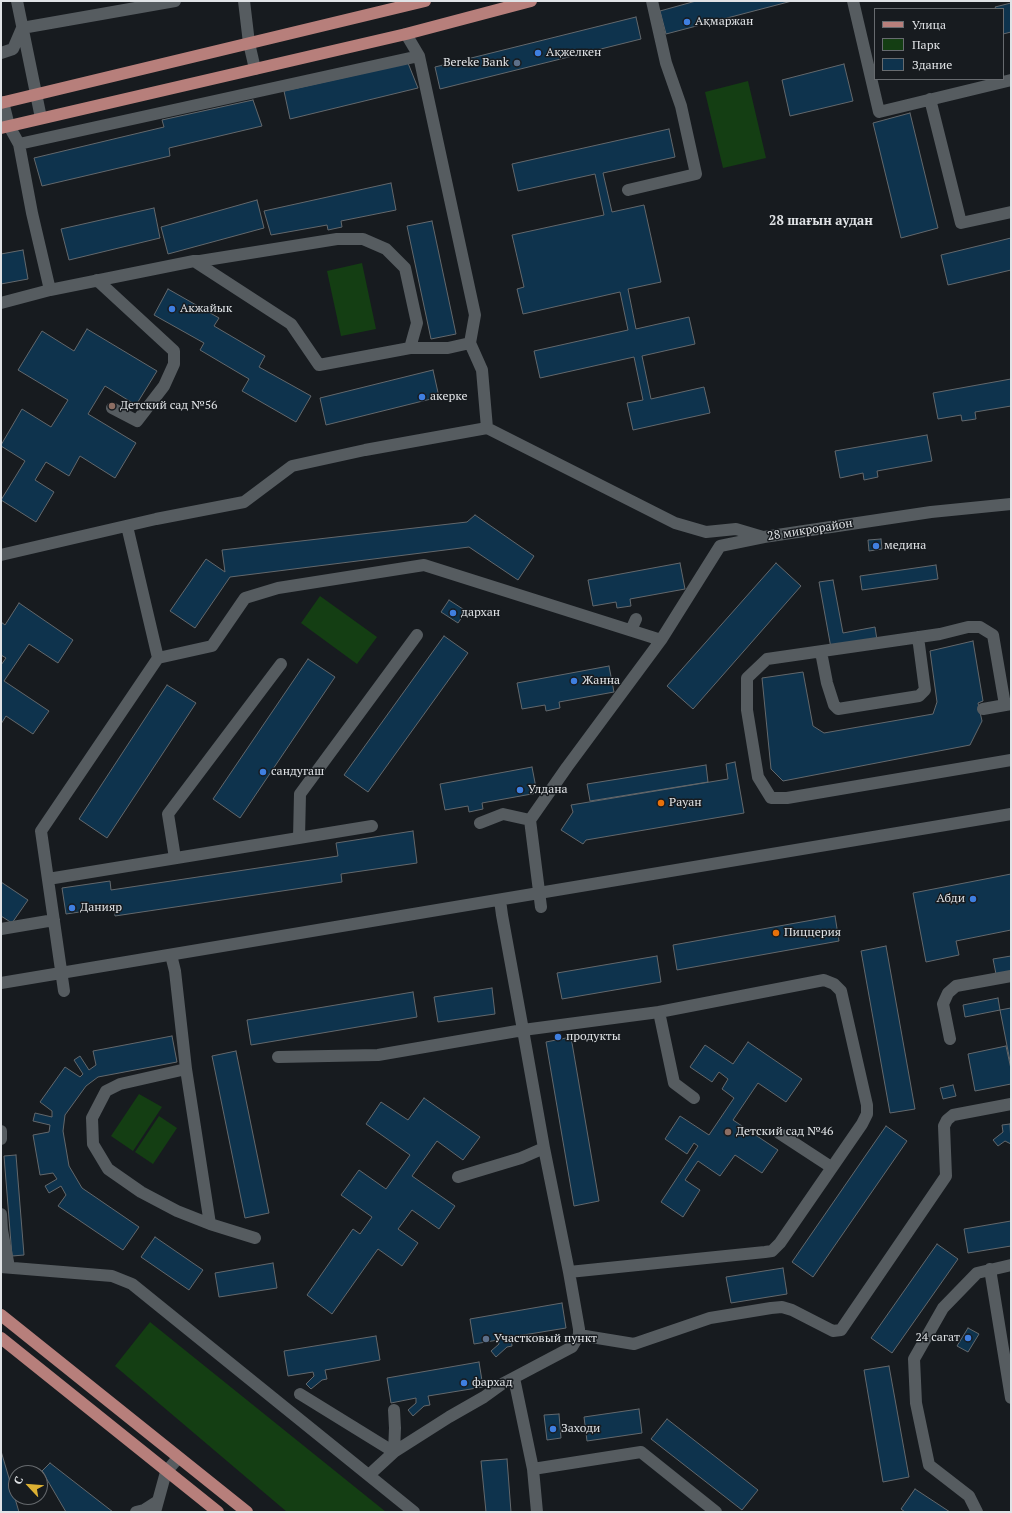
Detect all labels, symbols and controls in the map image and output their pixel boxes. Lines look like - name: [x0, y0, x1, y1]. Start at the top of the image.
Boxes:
- legend: [874, 8, 1004, 80]
- place label: Ақмаржан: [695, 15, 753, 29]
- marker: Ақмаржан: [682, 17, 692, 27]
- text: Улица: [912, 17, 946, 32]
- text: Парк: [912, 37, 940, 52]
- place label: Ақжелкен: [546, 46, 601, 60]
- marker: Ақжелкен: [533, 48, 543, 58]
- place label: Bereke Bank: [443, 56, 509, 70]
- text: Здание: [912, 57, 952, 72]
- marker: Bereke Bank: [512, 58, 522, 68]
- district label: 28 шағын аудан: [769, 213, 873, 229]
- place label: Акжайык: [180, 302, 232, 316]
- marker: Акжайык: [167, 304, 177, 314]
- place label: акерке: [430, 390, 468, 404]
- marker: акерке: [417, 392, 427, 402]
- place label: Детский сад №56: [120, 399, 217, 413]
- marker: Детский сад №56: [107, 401, 117, 411]
- street label: 28 микрорайон: [766, 516, 854, 544]
- place label: медина: [884, 539, 926, 553]
- marker: медина: [871, 541, 881, 551]
- place label: дархан: [461, 606, 500, 620]
- marker: дархан: [448, 608, 458, 618]
- place label: Жанна: [582, 674, 620, 688]
- marker: Жанна: [569, 676, 579, 686]
- place label: сандугаш: [271, 765, 324, 779]
- marker: сандугаш: [258, 767, 268, 777]
- place label: Улдана: [528, 783, 568, 797]
- marker: Улдана: [515, 785, 525, 795]
- place label: Рауан: [669, 796, 702, 810]
- marker: Рауан: [656, 798, 666, 808]
- place label: Абди: [936, 892, 965, 906]
- marker: Абди: [968, 894, 978, 904]
- place label: Данияр: [80, 901, 122, 915]
- marker: Данияр: [67, 903, 77, 913]
- place label: Пиццерия: [784, 926, 841, 940]
- marker: Пиццерия: [771, 928, 781, 938]
- place label: продукты: [566, 1030, 621, 1044]
- marker: продукты: [553, 1032, 563, 1042]
- place label: Детский сад №46: [736, 1125, 833, 1139]
- marker: Детский сад №46: [723, 1127, 733, 1137]
- place label: 24 сагат: [915, 1331, 960, 1345]
- place label: Участковый пункт: [494, 1332, 597, 1346]
- marker: 24 сагат: [963, 1333, 973, 1343]
- marker: Участковый пункт: [481, 1334, 491, 1344]
- place label: фархад: [472, 1376, 513, 1390]
- marker: фархад: [459, 1378, 469, 1388]
- place label: Заходи: [561, 1422, 600, 1436]
- marker: Заходи: [548, 1424, 558, 1434]
- north arrow: [8, 1465, 48, 1505]
- text: С: [10, 1474, 26, 1486]

